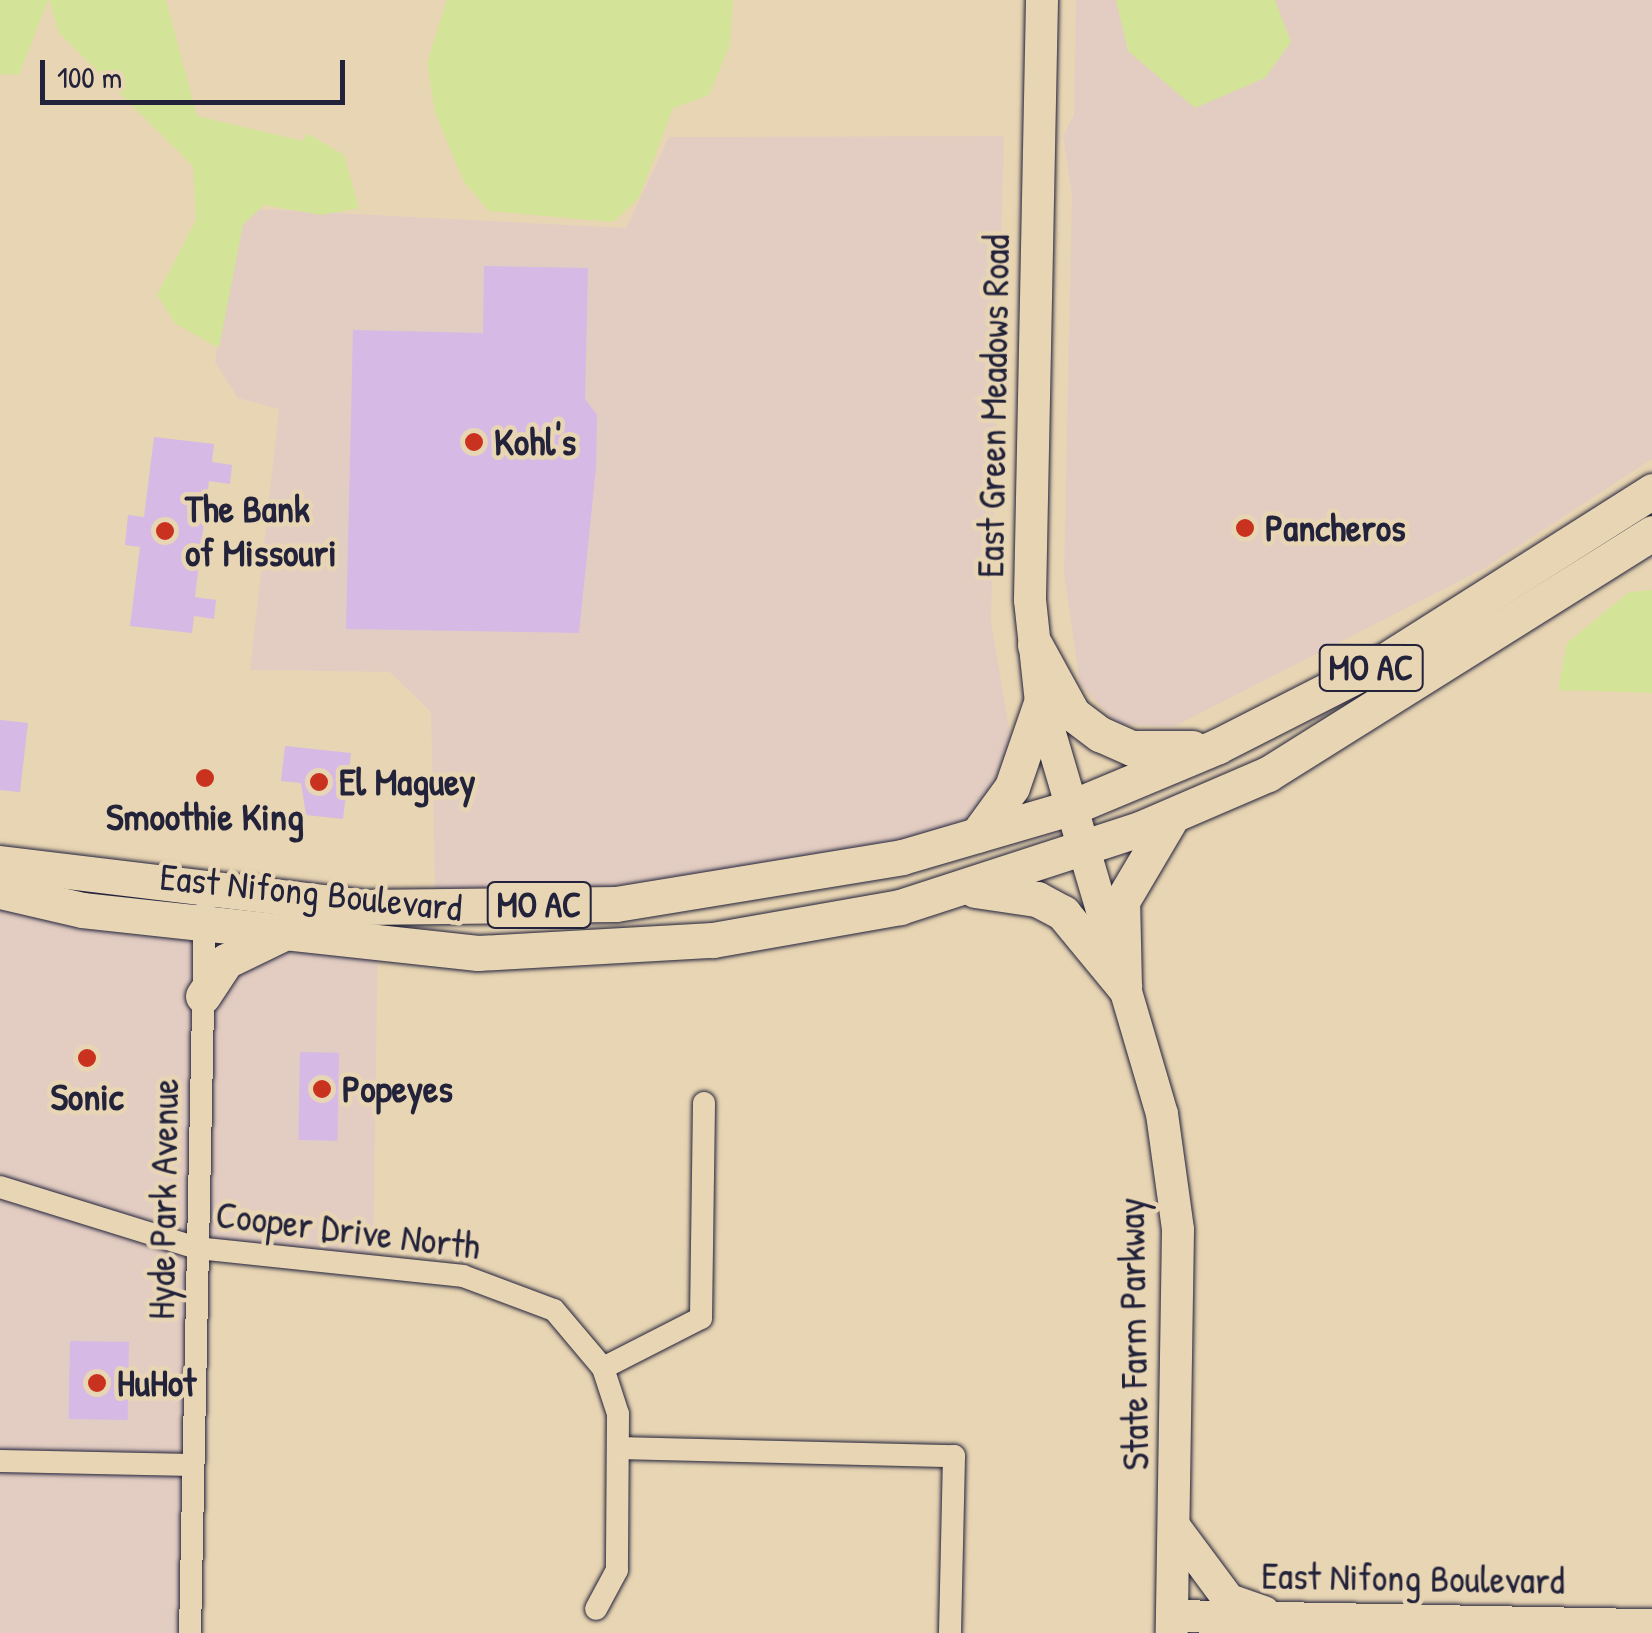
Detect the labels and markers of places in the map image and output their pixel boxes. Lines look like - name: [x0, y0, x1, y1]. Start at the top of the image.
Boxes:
- place label: Kohl's: [494, 419, 576, 465]
- marker: Kohl's: [463, 431, 485, 453]
- place label: The Bank of Missouri: [185, 486, 337, 576]
- place label: Pancheros: [1265, 505, 1406, 551]
- marker: Pancheros: [1234, 517, 1256, 539]
- marker: The Bank of Missouri: [154, 520, 176, 542]
- place label: El Maguey: [339, 759, 475, 805]
- marker: Smoothie King: [194, 767, 216, 789]
- marker: El Maguey: [308, 771, 330, 793]
- place label: Smoothie King: [106, 794, 304, 840]
- marker: Sonic: [76, 1047, 98, 1069]
- place label: Popeyes: [342, 1066, 453, 1112]
- place label: Sonic: [50, 1074, 124, 1120]
- marker: Popeyes: [311, 1078, 333, 1100]
- place label: HuHot: [117, 1360, 196, 1406]
- marker: HuHot: [86, 1372, 108, 1394]

